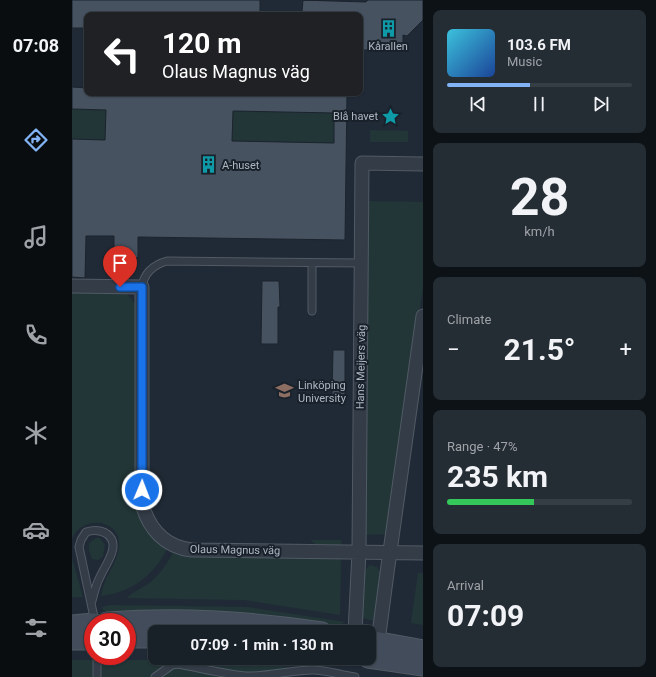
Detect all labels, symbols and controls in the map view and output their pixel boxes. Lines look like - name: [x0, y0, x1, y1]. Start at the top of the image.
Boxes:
- building icon: Kårallen: [378, 18, 398, 38]
- text: 120 m: [162, 27, 241, 60]
- icon: left: [96, 28, 148, 80]
- text: 07:08: [13, 35, 59, 56]
- text: 103.6 FM: [507, 36, 571, 54]
- place label: Kårallen: [368, 40, 408, 53]
- text: Music: [507, 54, 542, 69]
- text: Olaus Magnus väg: [162, 61, 310, 82]
- icon: previous: [467, 93, 489, 115]
- icon: pause: [528, 93, 550, 115]
- icon: next: [590, 93, 612, 115]
- place icon: Blå havet: [381, 106, 401, 126]
- place label: Blå havet: [333, 110, 378, 123]
- icon: directions: [22, 126, 50, 154]
- building icon: A-huset: [199, 155, 219, 175]
- place label: A-huset: [222, 159, 260, 172]
- text: 28: [510, 167, 569, 228]
- icon: music: [22, 223, 50, 251]
- text: km/h: [524, 224, 555, 239]
- pin: [103, 246, 137, 287]
- icon: arrive: [109, 252, 131, 274]
- text: Climate: [447, 312, 491, 327]
- icon: phone: [22, 321, 50, 349]
- street label: Hans Meijers väg: [354, 325, 368, 409]
- text: 21.5°: [504, 332, 576, 367]
- text: −: [447, 337, 460, 362]
- text: +: [620, 337, 632, 362]
- place label: Linköping University: [298, 379, 347, 405]
- school or university icon: Linköping University: [275, 381, 295, 401]
- icon: climate: [22, 419, 50, 447]
- text: Range · 47%: [447, 439, 517, 454]
- text: 235 km: [447, 459, 548, 494]
- position arrow: [121, 469, 163, 511]
- icon: car: [22, 516, 50, 544]
- street label: Olaus Magnus väg: [190, 543, 280, 557]
- text: Arrival: [447, 578, 484, 593]
- text: 07:09: [447, 598, 524, 633]
- speed limit sign: 30: [84, 613, 136, 665]
- icon: filters: [22, 614, 50, 642]
- text: 07:09 · 1 min · 130 m: [191, 636, 333, 654]

